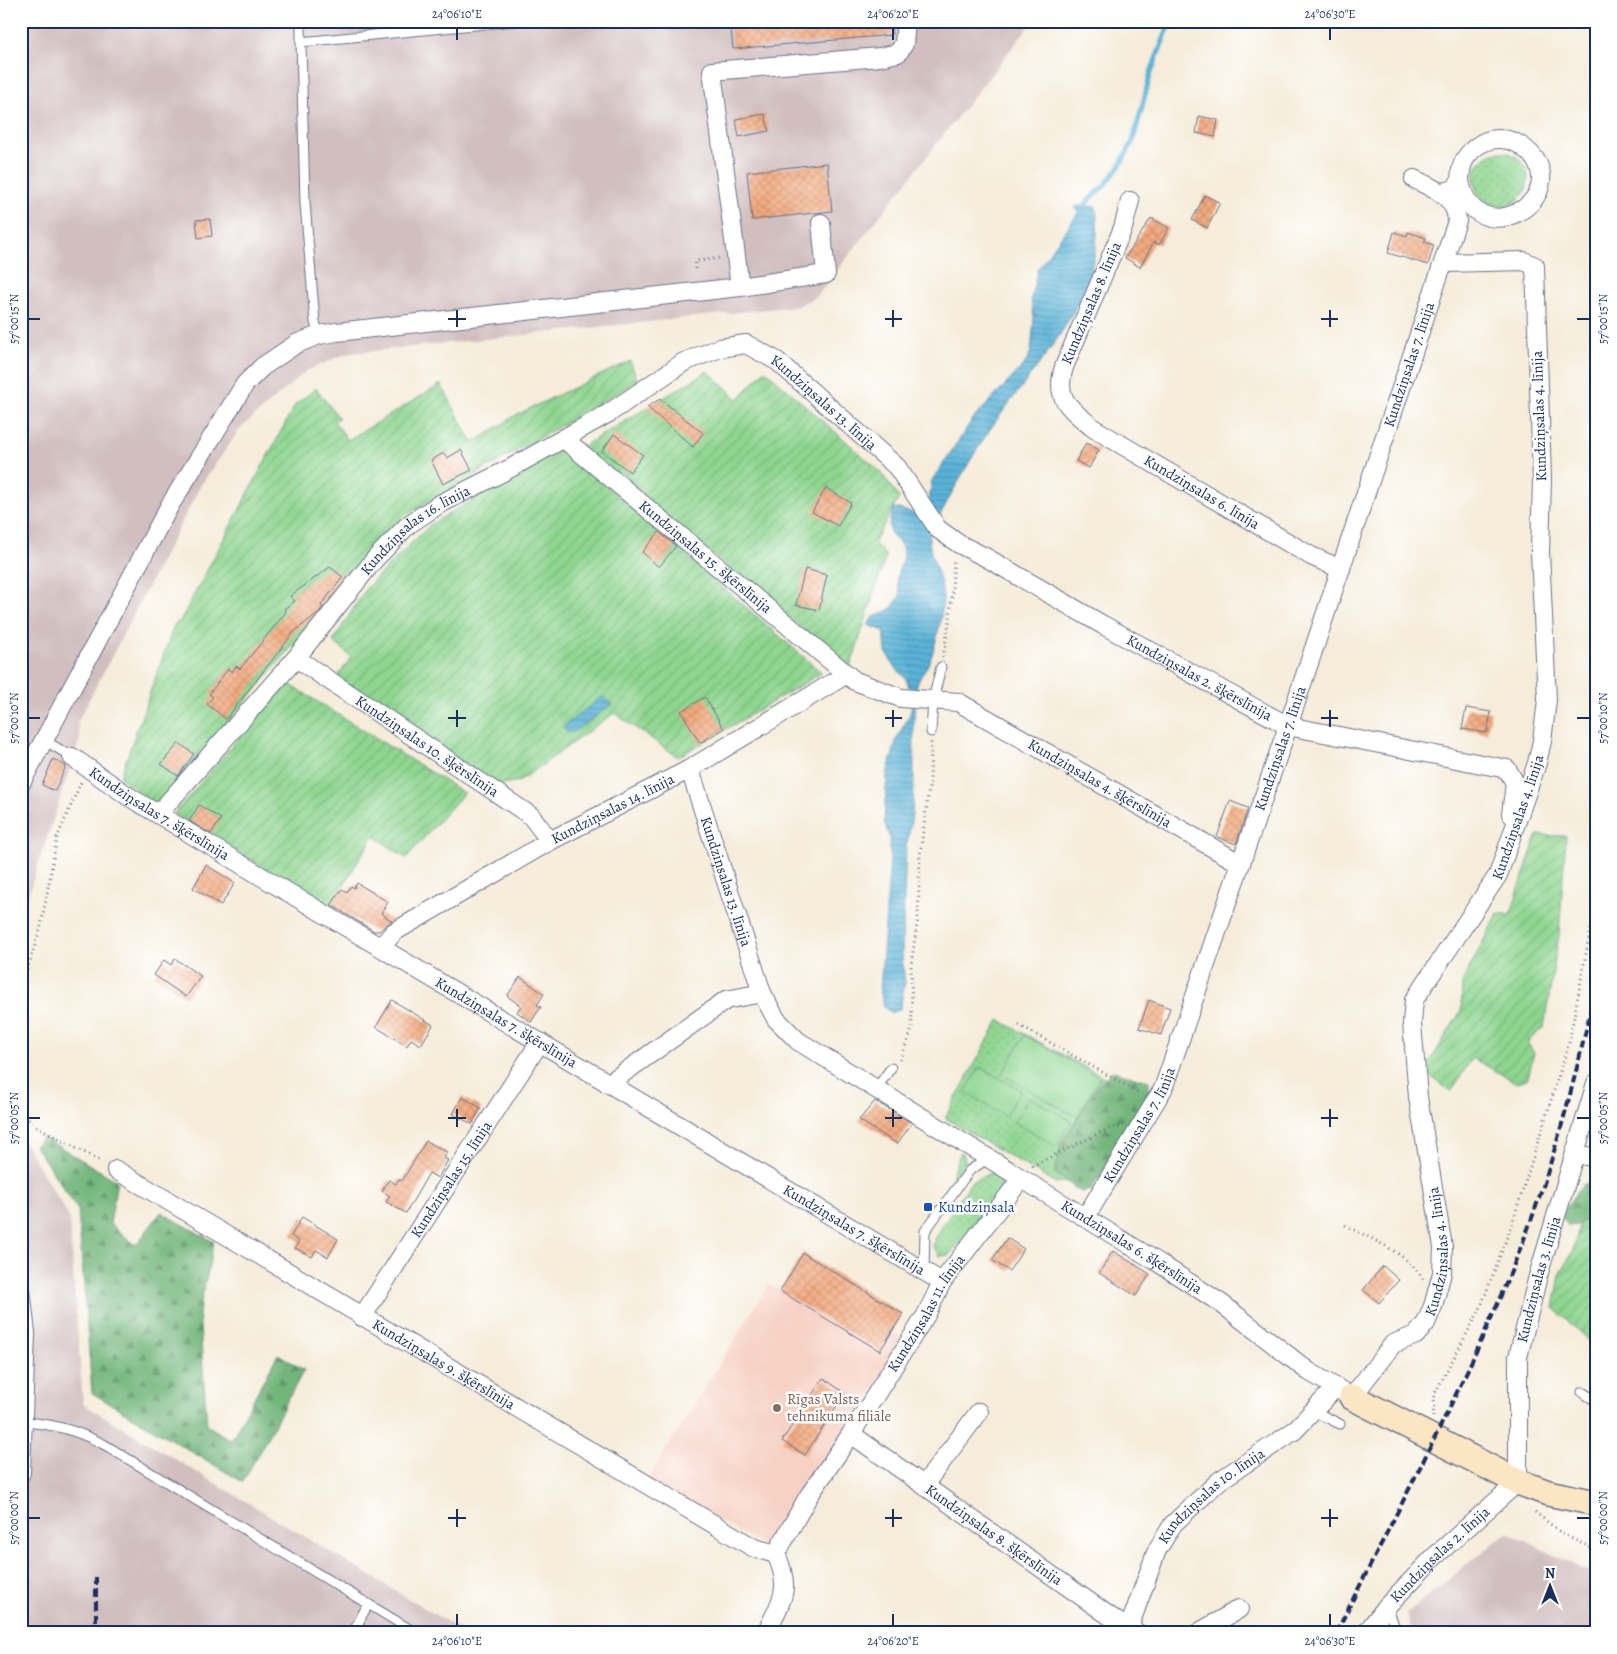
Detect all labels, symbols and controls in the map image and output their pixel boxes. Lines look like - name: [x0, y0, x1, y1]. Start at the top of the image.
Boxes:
- text: 24°06'10"E: [432, 6, 482, 22]
- text: 24°06'20"E: [867, 6, 919, 22]
- text: 24°06'30"E: [1305, 6, 1355, 22]
- street label: Kundziņsalas 8. līnija: [1056, 239, 1126, 367]
- text: 57°00'15"N: [6, 294, 22, 344]
- text: 57°00'15"N: [1595, 294, 1611, 344]
- street label: Kundziņsalas 7. līnija: [1379, 299, 1439, 429]
- street label: Kundziņsalas 13. līnija: [767, 350, 881, 455]
- street label: Kundziņsalas 4. līnija: [1527, 350, 1551, 482]
- street label: Kundziņsalas 6. līnija: [1140, 450, 1263, 534]
- street label: Kundziņsalas 16. līnija: [356, 480, 474, 579]
- street label: Kundziņsalas 15. šķērslīnija: [635, 495, 776, 618]
- street label: Kundziņsalas 2. šķērslīnija: [1123, 630, 1276, 726]
- street label: Kundziņsalas 7. līnija: [1250, 683, 1311, 813]
- street label: Kundziņsalas 10. šķērslīnija: [351, 691, 503, 802]
- text: 57°00'10"N: [6, 692, 22, 744]
- text: 57°00'10"N: [1595, 692, 1611, 744]
- street label: Kundziņsalas 4. šķērslīnija: [1024, 734, 1175, 832]
- street label: Kundziņsalas 4. līnija: [1487, 753, 1549, 882]
- street label: Kundziņsalas 7. šķērslīnija: [85, 762, 233, 865]
- street label: Kundziņsalas 14. līnija: [548, 769, 678, 849]
- street label: Kundziņsalas 13. līnija: [696, 814, 756, 949]
- street label: Kundziņsalas 7. šķērslīnija: [431, 972, 581, 1072]
- street label: Kundziņsalas 7. līnija: [1099, 1064, 1180, 1187]
- text: 57°00'05"N: [6, 1091, 22, 1144]
- text: 57°00'05"N: [1595, 1091, 1611, 1144]
- street label: Kundziņsalas 15. līnija: [406, 1117, 496, 1242]
- street label: Kundziņsalas 7. šķērslīnija: [779, 1180, 929, 1280]
- street label: Kundziņsalas 4. līnija: [1420, 1185, 1453, 1319]
- street label: Kundziņsalas 6. šķērslīnija: [1057, 1195, 1206, 1299]
- place label: Kundziņsala: [938, 1197, 1015, 1217]
- marker: Kundziņsala: [922, 1201, 934, 1213]
- street label: Kundziņsalas 3. līnija: [1512, 1214, 1565, 1345]
- street label: Kundziņsalas 11. līnija: [883, 1250, 970, 1376]
- street label: Kundziņsalas 9. šķērslīnija: [369, 1314, 519, 1414]
- place label: Rīgas Valsts tehnikuma filiāle: [787, 1389, 891, 1426]
- marker: Rīgas Valsts tehnikuma filiāle: [771, 1402, 783, 1414]
- street label: Kundziņsalas 10. līnija: [1153, 1443, 1269, 1548]
- street label: Kundziņsalas 8. šķērslīnija: [922, 1480, 1067, 1590]
- text: 57°00'00"N: [6, 1491, 22, 1545]
- text: 57°00'00"N: [1595, 1491, 1611, 1545]
- street label: Kundziņsalas 2. līnija: [1385, 1502, 1494, 1607]
- north arrow: [1524, 1562, 1574, 1612]
- text: N: [1545, 1564, 1555, 1583]
- text: 24°06'10"E: [432, 1633, 482, 1649]
- text: 24°06'20"E: [867, 1633, 919, 1649]
- text: 24°06'30"E: [1305, 1633, 1355, 1649]

